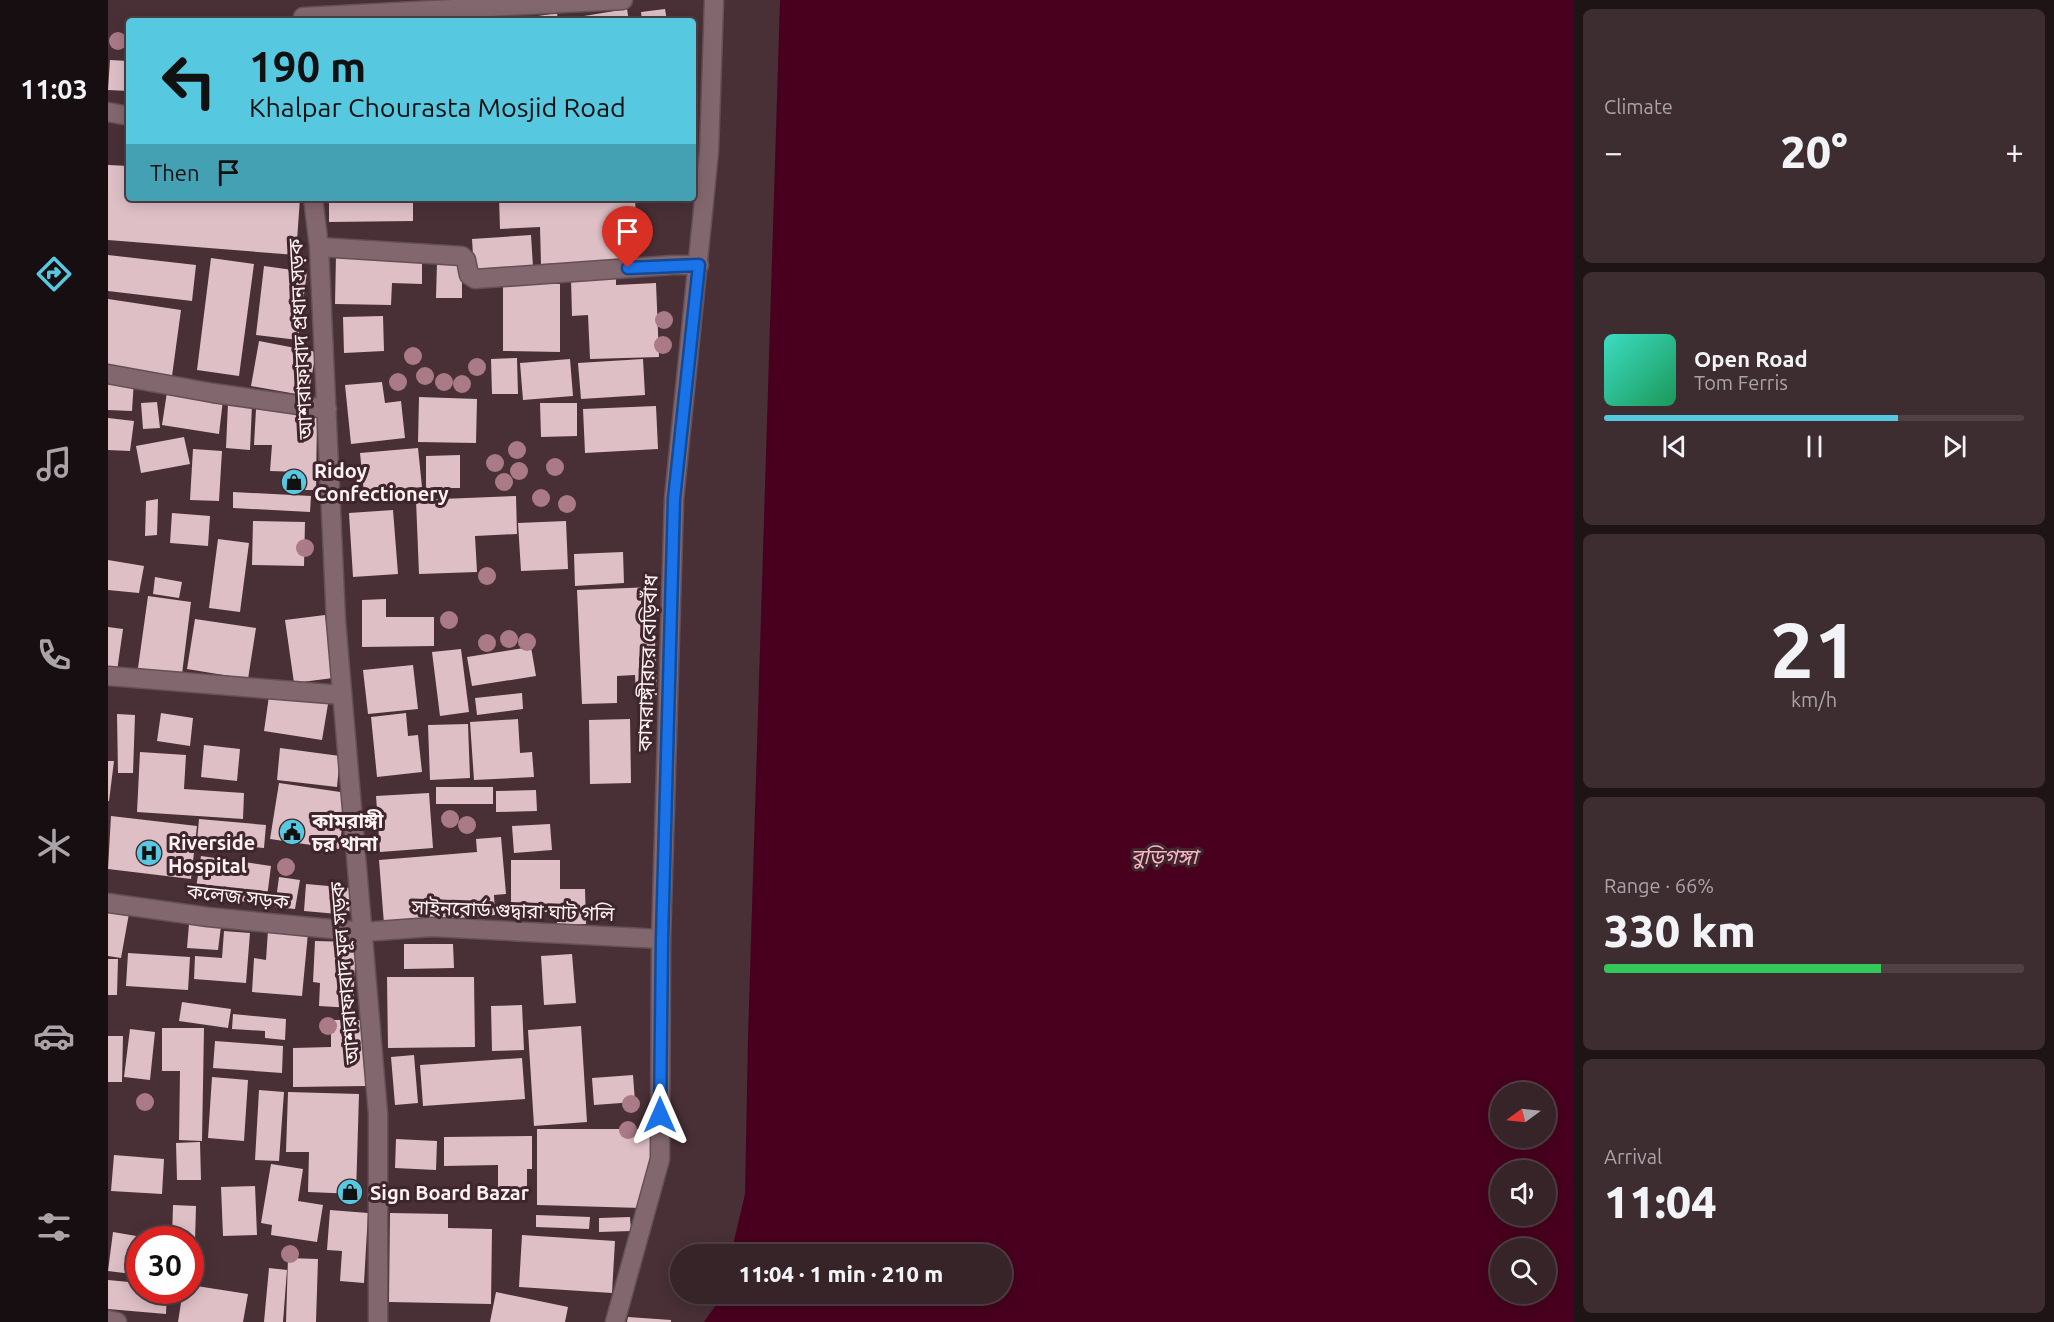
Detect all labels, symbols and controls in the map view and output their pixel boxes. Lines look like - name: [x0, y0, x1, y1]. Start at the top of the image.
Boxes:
- icon: left: [150, 42, 228, 120]
- text: 190 m: [249, 43, 366, 90]
- text: 11:03: [20, 74, 88, 104]
- text: Khalpar Chourasta Mosjid Road: [249, 92, 626, 122]
- text: Climate: [1604, 95, 1673, 118]
- text: 20°: [1780, 126, 1848, 177]
- text: −: [1604, 133, 1623, 170]
- text: +: [2005, 133, 2024, 170]
- icon: arrive: [212, 156, 245, 189]
- text: Then: [150, 160, 200, 185]
- pin: [602, 206, 653, 268]
- icon: arrive: [611, 215, 644, 248]
- street label: আশরাফাবাদ প্রধান সড়ক: [283, 237, 317, 441]
- icon: directions: [33, 253, 75, 295]
- text: Open Road: [1694, 346, 1808, 371]
- text: Tom Ferris: [1694, 371, 1788, 394]
- icon: previous: [1658, 430, 1691, 463]
- icon: pause: [1798, 430, 1831, 463]
- icon: next: [1938, 430, 1971, 463]
- icon: music: [33, 443, 75, 485]
- place label: Ridoy Confectionery: [314, 459, 449, 505]
- shop icon: Ridoy Confectionery: [279, 467, 309, 497]
- street label: কামরাঙ্গীরচর বেড়িবাঁধ: [632, 573, 662, 753]
- text: 21: [1770, 605, 1858, 693]
- icon: phone: [33, 634, 75, 676]
- text: km/h: [1791, 688, 1837, 711]
- place label: কামরাঙ্গী চর থানা: [311, 809, 384, 855]
- public building icon: কামরাঙ্গী চর থানা: [277, 817, 307, 847]
- icon: climate: [33, 825, 75, 867]
- place label: Riverside Hospital: [168, 831, 255, 877]
- hospital icon: Riverside Hospital: [134, 838, 164, 868]
- water label: বুড়িগঙ্গা: [1131, 844, 1202, 869]
- text: Range · 66%: [1604, 874, 1714, 897]
- street label: কলেজ সড়ক: [185, 879, 291, 913]
- street label: আশরাফাবাদ মূল সড়ক: [324, 880, 366, 1066]
- street label: সাইনবোর্ড গুদ্বারা ঘাট গলি: [410, 894, 615, 925]
- text: 330 km: [1604, 905, 1756, 956]
- icon: car: [33, 1015, 75, 1057]
- north arrow: [1490, 1082, 1556, 1148]
- map controls: [1490, 1082, 1556, 1304]
- position arrow: [628, 1083, 692, 1147]
- text: Arrival: [1604, 1145, 1662, 1168]
- button: sound: [1490, 1160, 1556, 1226]
- text: 11:04: [1604, 1176, 1717, 1227]
- shop icon: Sign Board Bazar: [335, 1177, 365, 1207]
- place label: Sign Board Bazar: [370, 1181, 530, 1204]
- icon: filters: [33, 1206, 75, 1248]
- speed limit sign: 30: [126, 1226, 204, 1304]
- button: search: [1490, 1238, 1556, 1304]
- text: 11:04 · 1 min · 210 m: [739, 1261, 943, 1286]

